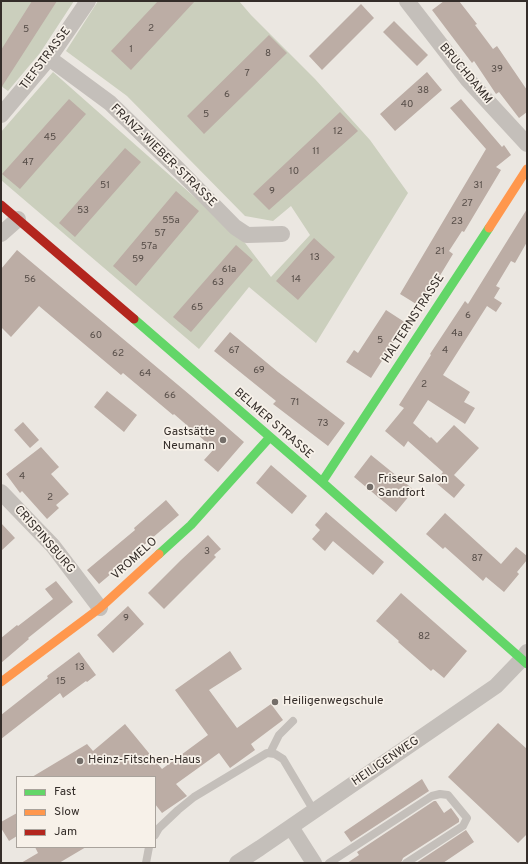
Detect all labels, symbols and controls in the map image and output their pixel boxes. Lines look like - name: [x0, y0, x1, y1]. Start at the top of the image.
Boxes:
- house number: 2: [148, 23, 154, 35]
- house number: 5: [23, 24, 29, 36]
- street label: TIEFSTRASSE: [18, 25, 74, 93]
- street label: BRUCHDAMM: [435, 41, 495, 107]
- house number: 1: [129, 44, 133, 56]
- house number: 8: [265, 48, 271, 60]
- house number: 39: [491, 64, 503, 76]
- house number: 7: [244, 68, 250, 80]
- house number: 38: [417, 85, 429, 97]
- house number: 6: [224, 89, 230, 101]
- house number: 40: [401, 99, 413, 111]
- street label: FRANZ-WIEBER-STRASSE: [107, 102, 219, 210]
- house number: 5: [203, 109, 209, 121]
- house number: 12: [333, 126, 343, 138]
- house number: 45: [44, 132, 56, 144]
- house number: 11: [312, 146, 320, 158]
- house number: 47: [22, 157, 34, 169]
- house number: 10: [289, 166, 299, 178]
- house number: 51: [100, 180, 110, 192]
- house number: 31: [473, 180, 483, 192]
- house number: 9: [269, 186, 275, 198]
- house number: 27: [461, 198, 473, 210]
- house number: 53: [77, 205, 89, 217]
- house number: 55a: [162, 215, 180, 227]
- house number: 23: [451, 216, 463, 228]
- house number: 57: [154, 228, 166, 240]
- house number: 57a: [141, 241, 157, 253]
- house number: 21: [435, 246, 445, 258]
- house number: 13: [310, 252, 320, 264]
- house number: 59: [132, 254, 144, 266]
- house number: 61a: [222, 264, 236, 276]
- street label: HALTERNSTRASSE: [380, 272, 448, 366]
- house number: 56: [24, 274, 36, 286]
- house number: 14: [291, 274, 301, 286]
- house number: 63: [212, 277, 224, 289]
- house number: 65: [191, 302, 203, 314]
- house number: 6: [465, 310, 471, 322]
- house number: 4a: [451, 328, 463, 340]
- house number: 60: [90, 330, 102, 342]
- house number: 5: [377, 335, 383, 347]
- house number: 67: [229, 345, 239, 357]
- house number: 4: [442, 345, 448, 357]
- house number: 62: [112, 348, 124, 360]
- house number: 69: [253, 365, 265, 377]
- house number: 64: [139, 368, 151, 380]
- house number: 2: [421, 379, 427, 391]
- street label: BELMER STRASSE: [230, 386, 316, 462]
- house number: 66: [164, 390, 176, 402]
- house number: 71: [290, 397, 300, 409]
- house number: 73: [317, 418, 329, 430]
- place label: Gastsätte Neumann: [163, 426, 215, 454]
- marker: Gastsätte Neumann: [218, 435, 228, 445]
- house number: 4: [19, 471, 25, 483]
- place label: Friseur Salon Sandfort: [378, 473, 448, 501]
- marker: Friseur Salon Sandfort: [365, 482, 375, 492]
- house number: 2: [47, 492, 53, 504]
- street label: CRISPINSBURG: [11, 503, 77, 577]
- street label: VROMELO: [109, 535, 161, 583]
- house number: 3: [204, 546, 210, 558]
- house number: 87: [471, 553, 483, 565]
- house number: 9: [123, 613, 129, 625]
- house number: 82: [418, 631, 430, 643]
- house number: 13: [75, 662, 85, 674]
- house number: 15: [56, 676, 66, 688]
- place label: Heiligenwegschule: [283, 695, 384, 709]
- marker: Heiligenwegschule: [270, 697, 280, 707]
- street label: HEILIGENWEG: [350, 734, 422, 790]
- place label: Heinz-Fitschen-Haus: [88, 754, 201, 768]
- marker: Heinz-Fitschen-Haus: [75, 756, 85, 766]
- legend: [16, 776, 156, 848]
- text: Fast: [54, 784, 76, 800]
- text: Slow: [54, 804, 80, 820]
- text: Jam: [54, 824, 77, 840]

